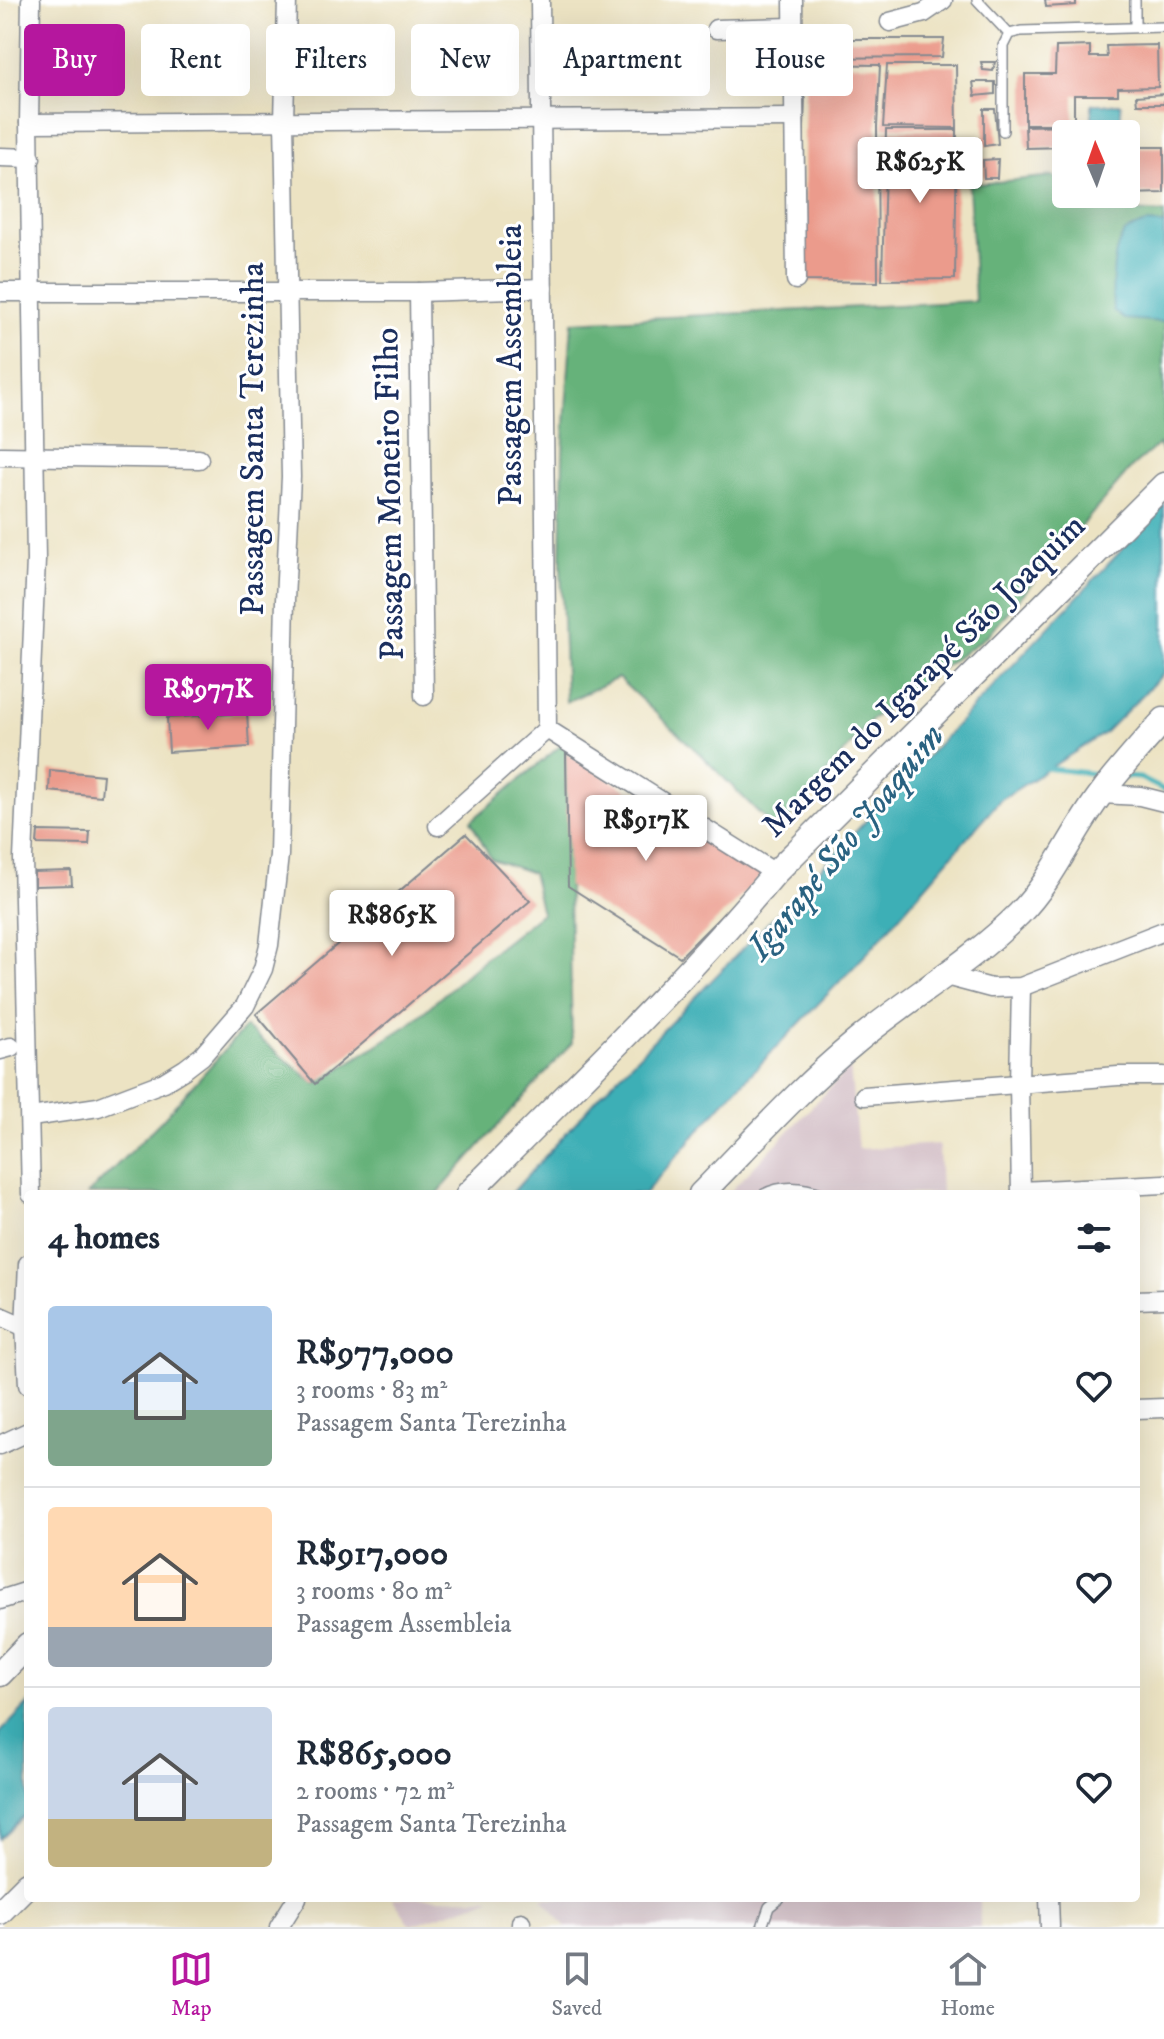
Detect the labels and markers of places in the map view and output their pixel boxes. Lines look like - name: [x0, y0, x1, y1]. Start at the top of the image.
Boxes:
- pin: R$625K: [855, 137, 985, 205]
- pin: R$977K: [143, 664, 273, 732]
- pin: R$917K: [581, 795, 711, 863]
- pin: R$865K: [327, 890, 457, 958]

